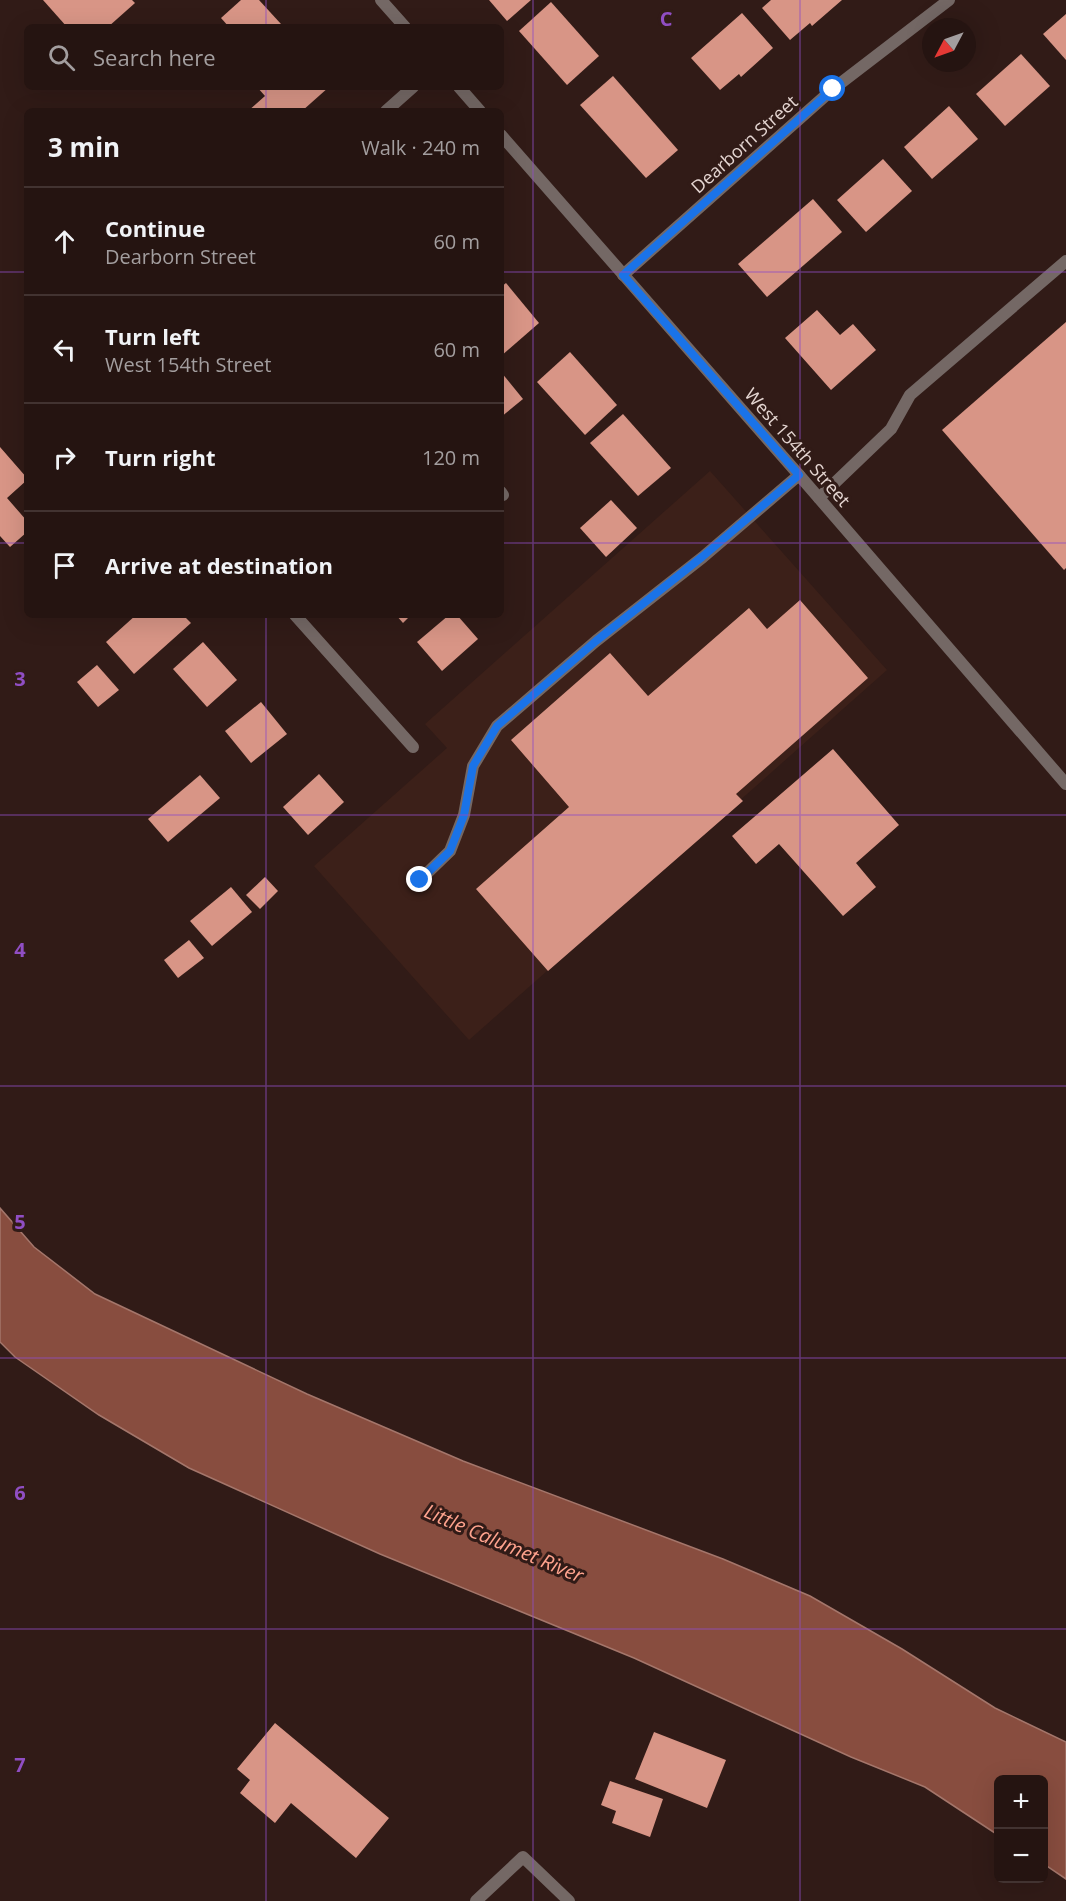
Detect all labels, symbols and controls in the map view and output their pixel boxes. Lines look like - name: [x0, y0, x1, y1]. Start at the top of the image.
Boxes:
- text: C: [660, 5, 673, 32]
- north arrow: [922, 18, 976, 72]
- search box: [24, 24, 504, 90]
- icon: search: [45, 41, 78, 74]
- text: Search here: [93, 42, 216, 72]
- route start: [819, 75, 845, 101]
- street label: Dearborn Street: [686, 90, 802, 198]
- text: 3 min: [48, 129, 120, 165]
- text: Walk · 240 m: [361, 134, 480, 161]
- text: Continue: [105, 213, 205, 243]
- icon: ahead: [48, 225, 81, 258]
- text: 60 m: [433, 228, 480, 255]
- text: Dearborn Street: [105, 243, 256, 270]
- text: Turn left: [105, 321, 200, 351]
- icon: left: [48, 333, 81, 366]
- text: 60 m: [433, 336, 480, 363]
- text: West 154th Street: [105, 351, 271, 378]
- street label: West 154th Street: [740, 383, 856, 511]
- icon: right: [48, 441, 81, 474]
- text: Turn right: [105, 442, 216, 472]
- text: 120 m: [422, 444, 480, 471]
- icon: arrive: [48, 549, 81, 582]
- text: Arrive at destination: [105, 550, 333, 580]
- text: 3: [14, 665, 26, 692]
- route end: [406, 866, 432, 892]
- text: 4: [14, 936, 26, 963]
- text: 5: [14, 1208, 26, 1235]
- text: 6: [14, 1479, 26, 1506]
- water label: Little Calumet River: [420, 1497, 589, 1589]
- text: 7: [14, 1751, 26, 1778]
- map controls: [994, 1775, 1048, 1883]
- button: +: [994, 1775, 1048, 1829]
- button: −: [994, 1829, 1048, 1883]

